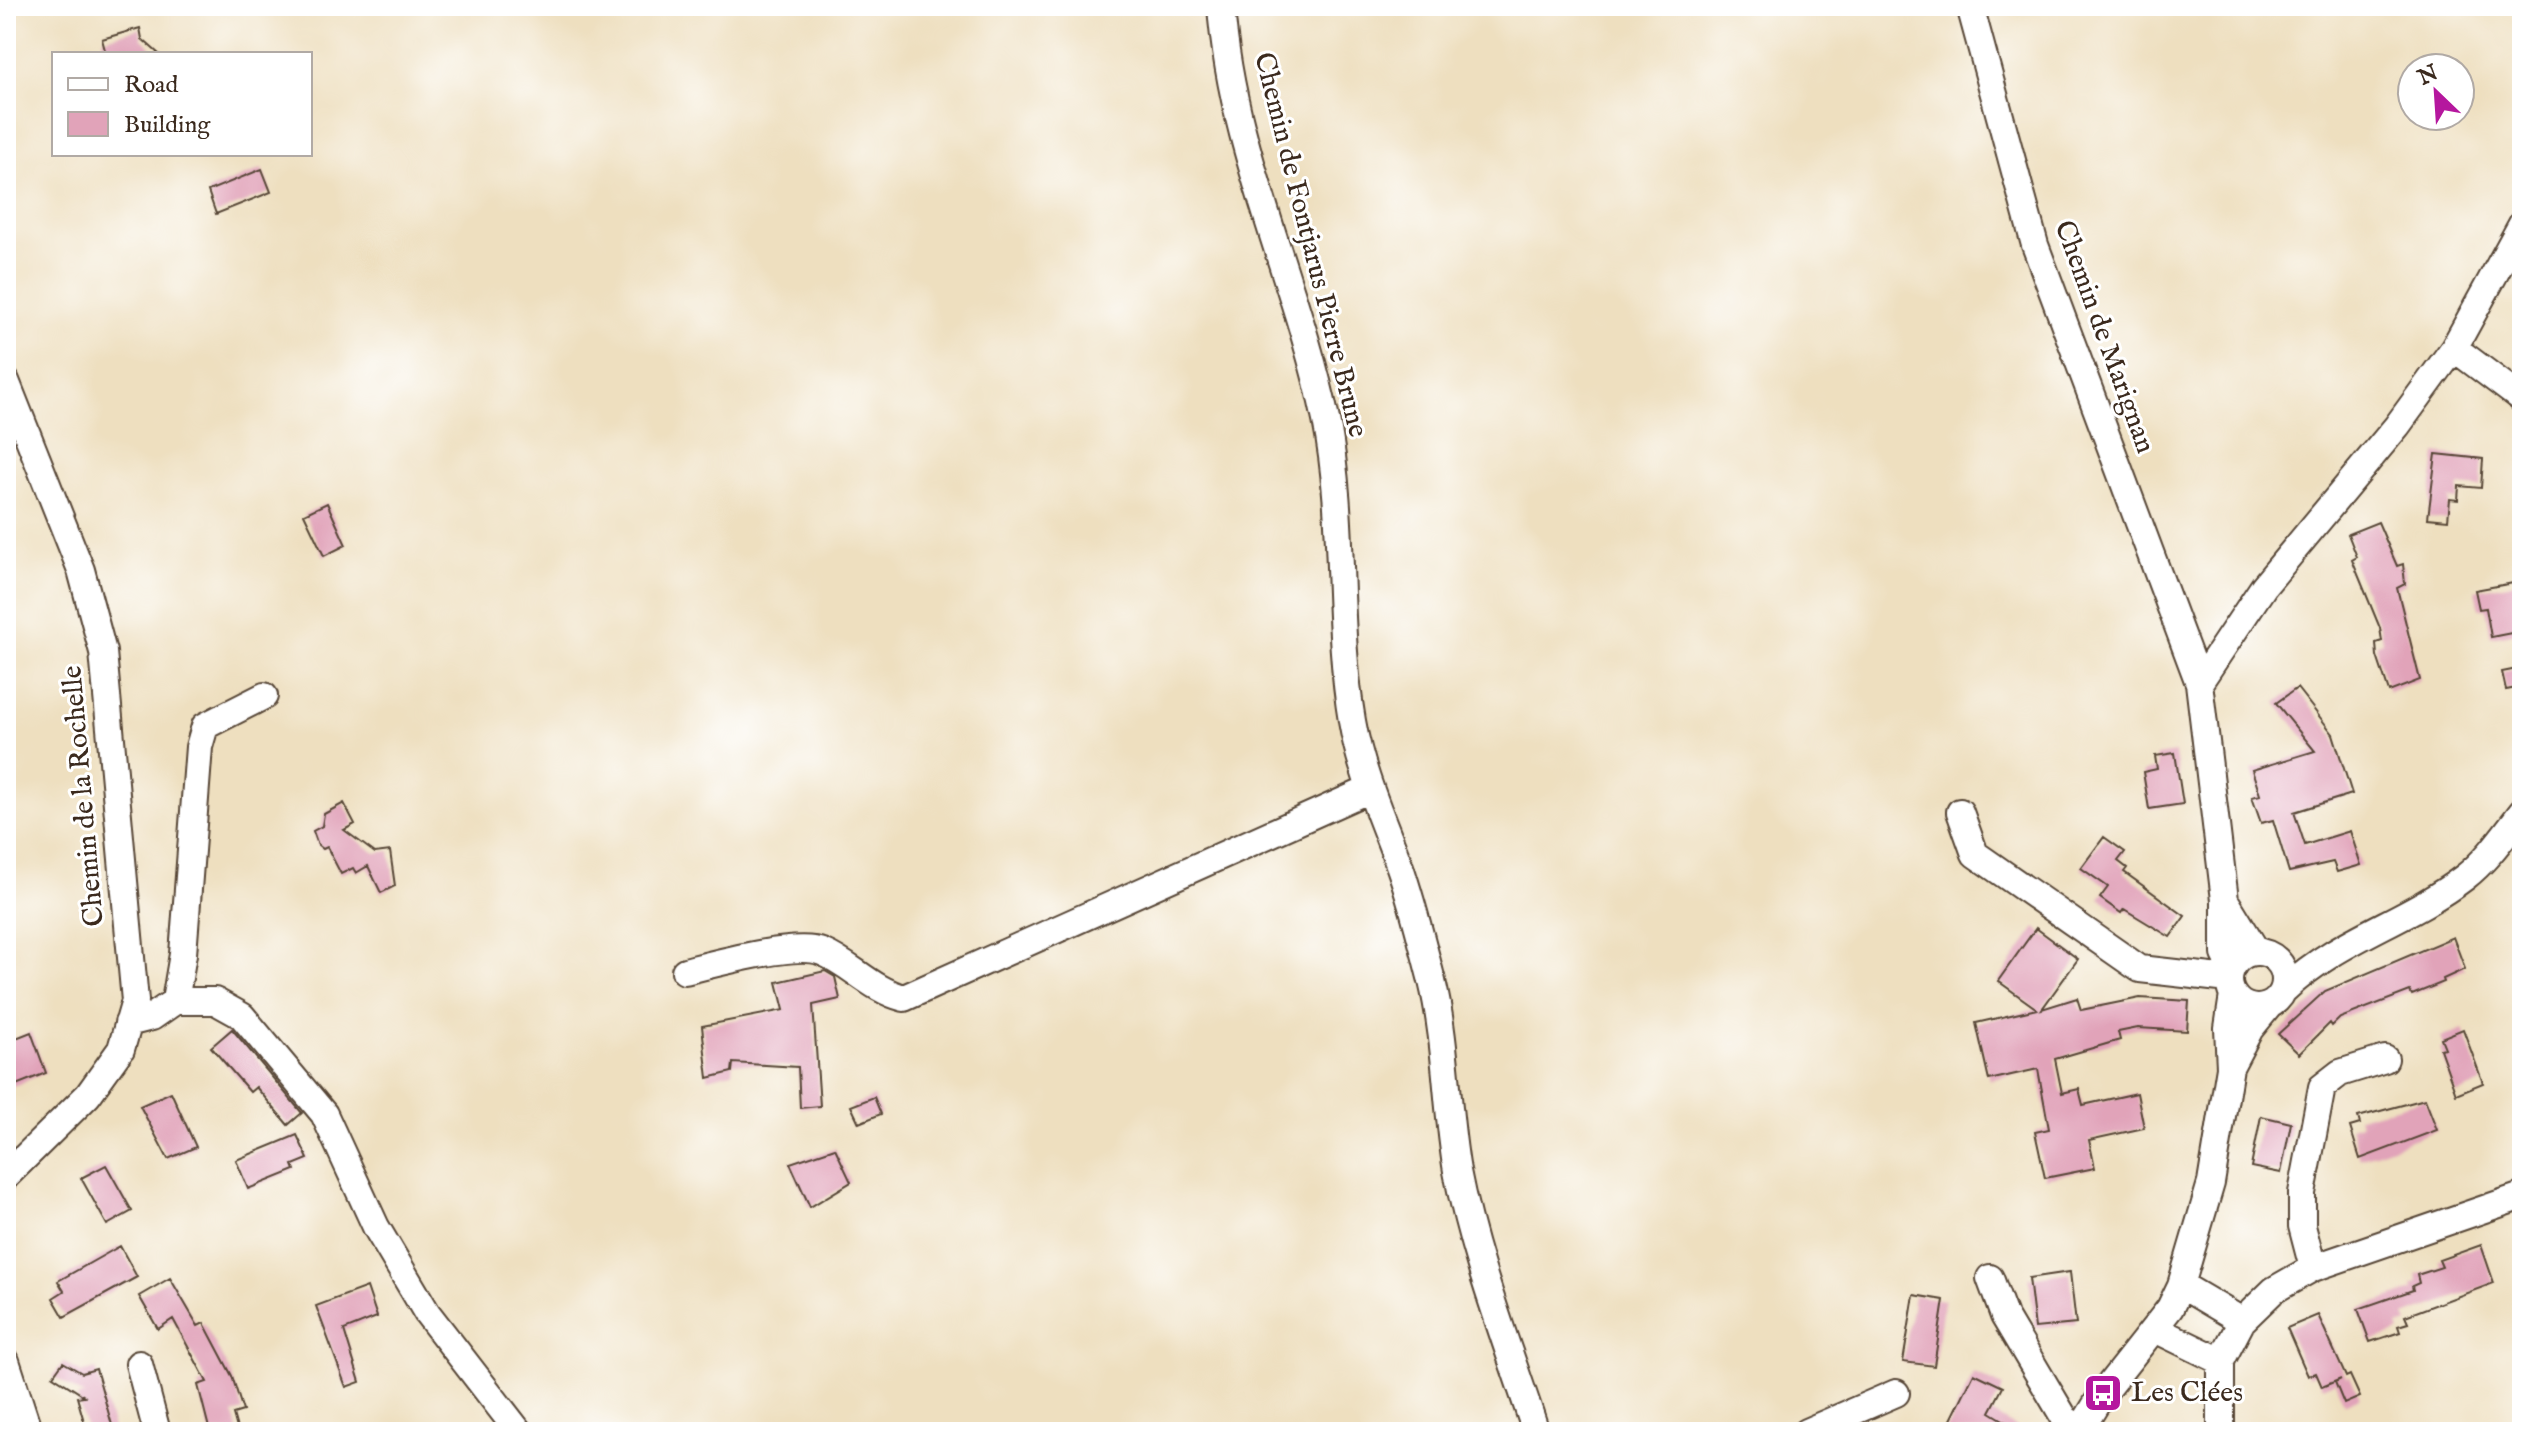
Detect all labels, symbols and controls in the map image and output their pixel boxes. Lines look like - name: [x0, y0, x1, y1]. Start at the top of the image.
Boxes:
- street label: Chemin de Fontjarus Pierre Brune: [1245, 49, 1375, 441]
- legend: [52, 52, 312, 156]
- north arrow: [2396, 52, 2476, 132]
- text: N: [2413, 59, 2443, 93]
- text: Road: [124, 70, 178, 101]
- text: Building: [124, 110, 211, 141]
- street label: Chemin de Marignan: [2046, 216, 2162, 458]
- street label: Chemin de la Rochelle: [55, 664, 113, 928]
- bus stop icon: Les Clées: [2082, 1372, 2124, 1414]
- place label: Les Clées: [2131, 1376, 2243, 1411]

